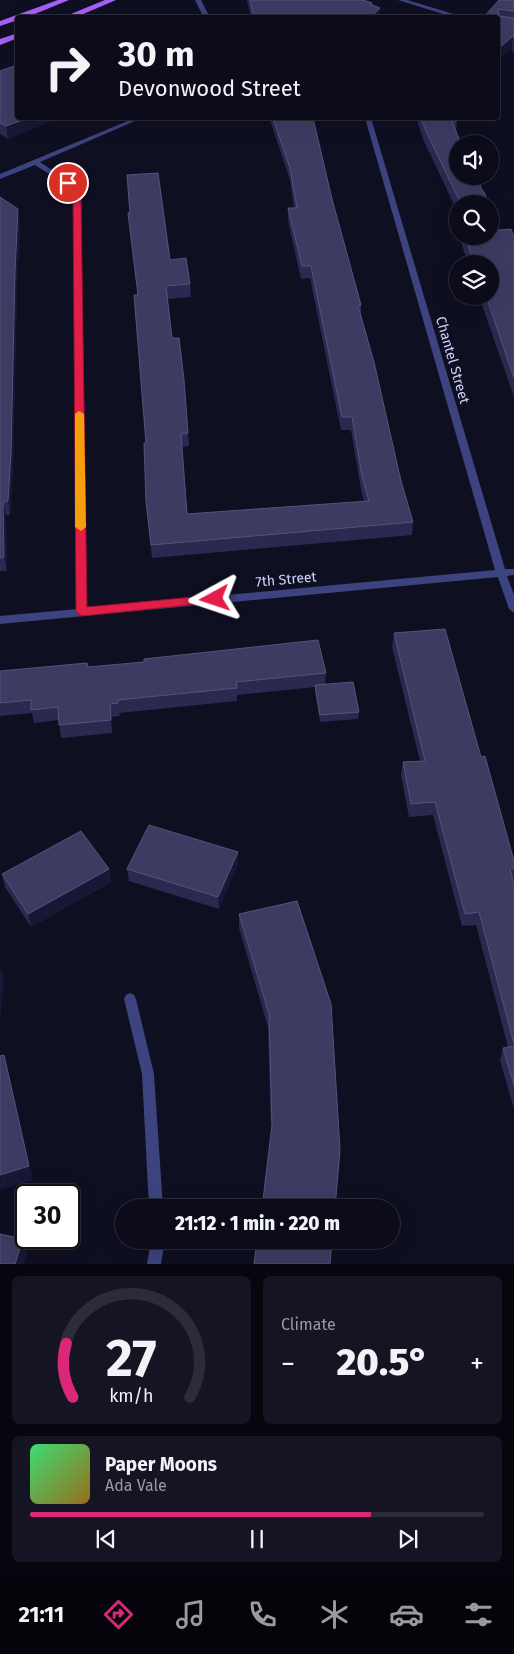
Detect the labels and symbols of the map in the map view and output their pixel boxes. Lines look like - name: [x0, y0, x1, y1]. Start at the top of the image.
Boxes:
- pin: [47, 162, 89, 204]
- street label: Chantel Street: [432, 315, 473, 407]
- street label: 7th Street: [255, 568, 318, 591]
- position arrow: [188, 572, 240, 624]
- speed limit sign: 30: [15, 1184, 80, 1249]

